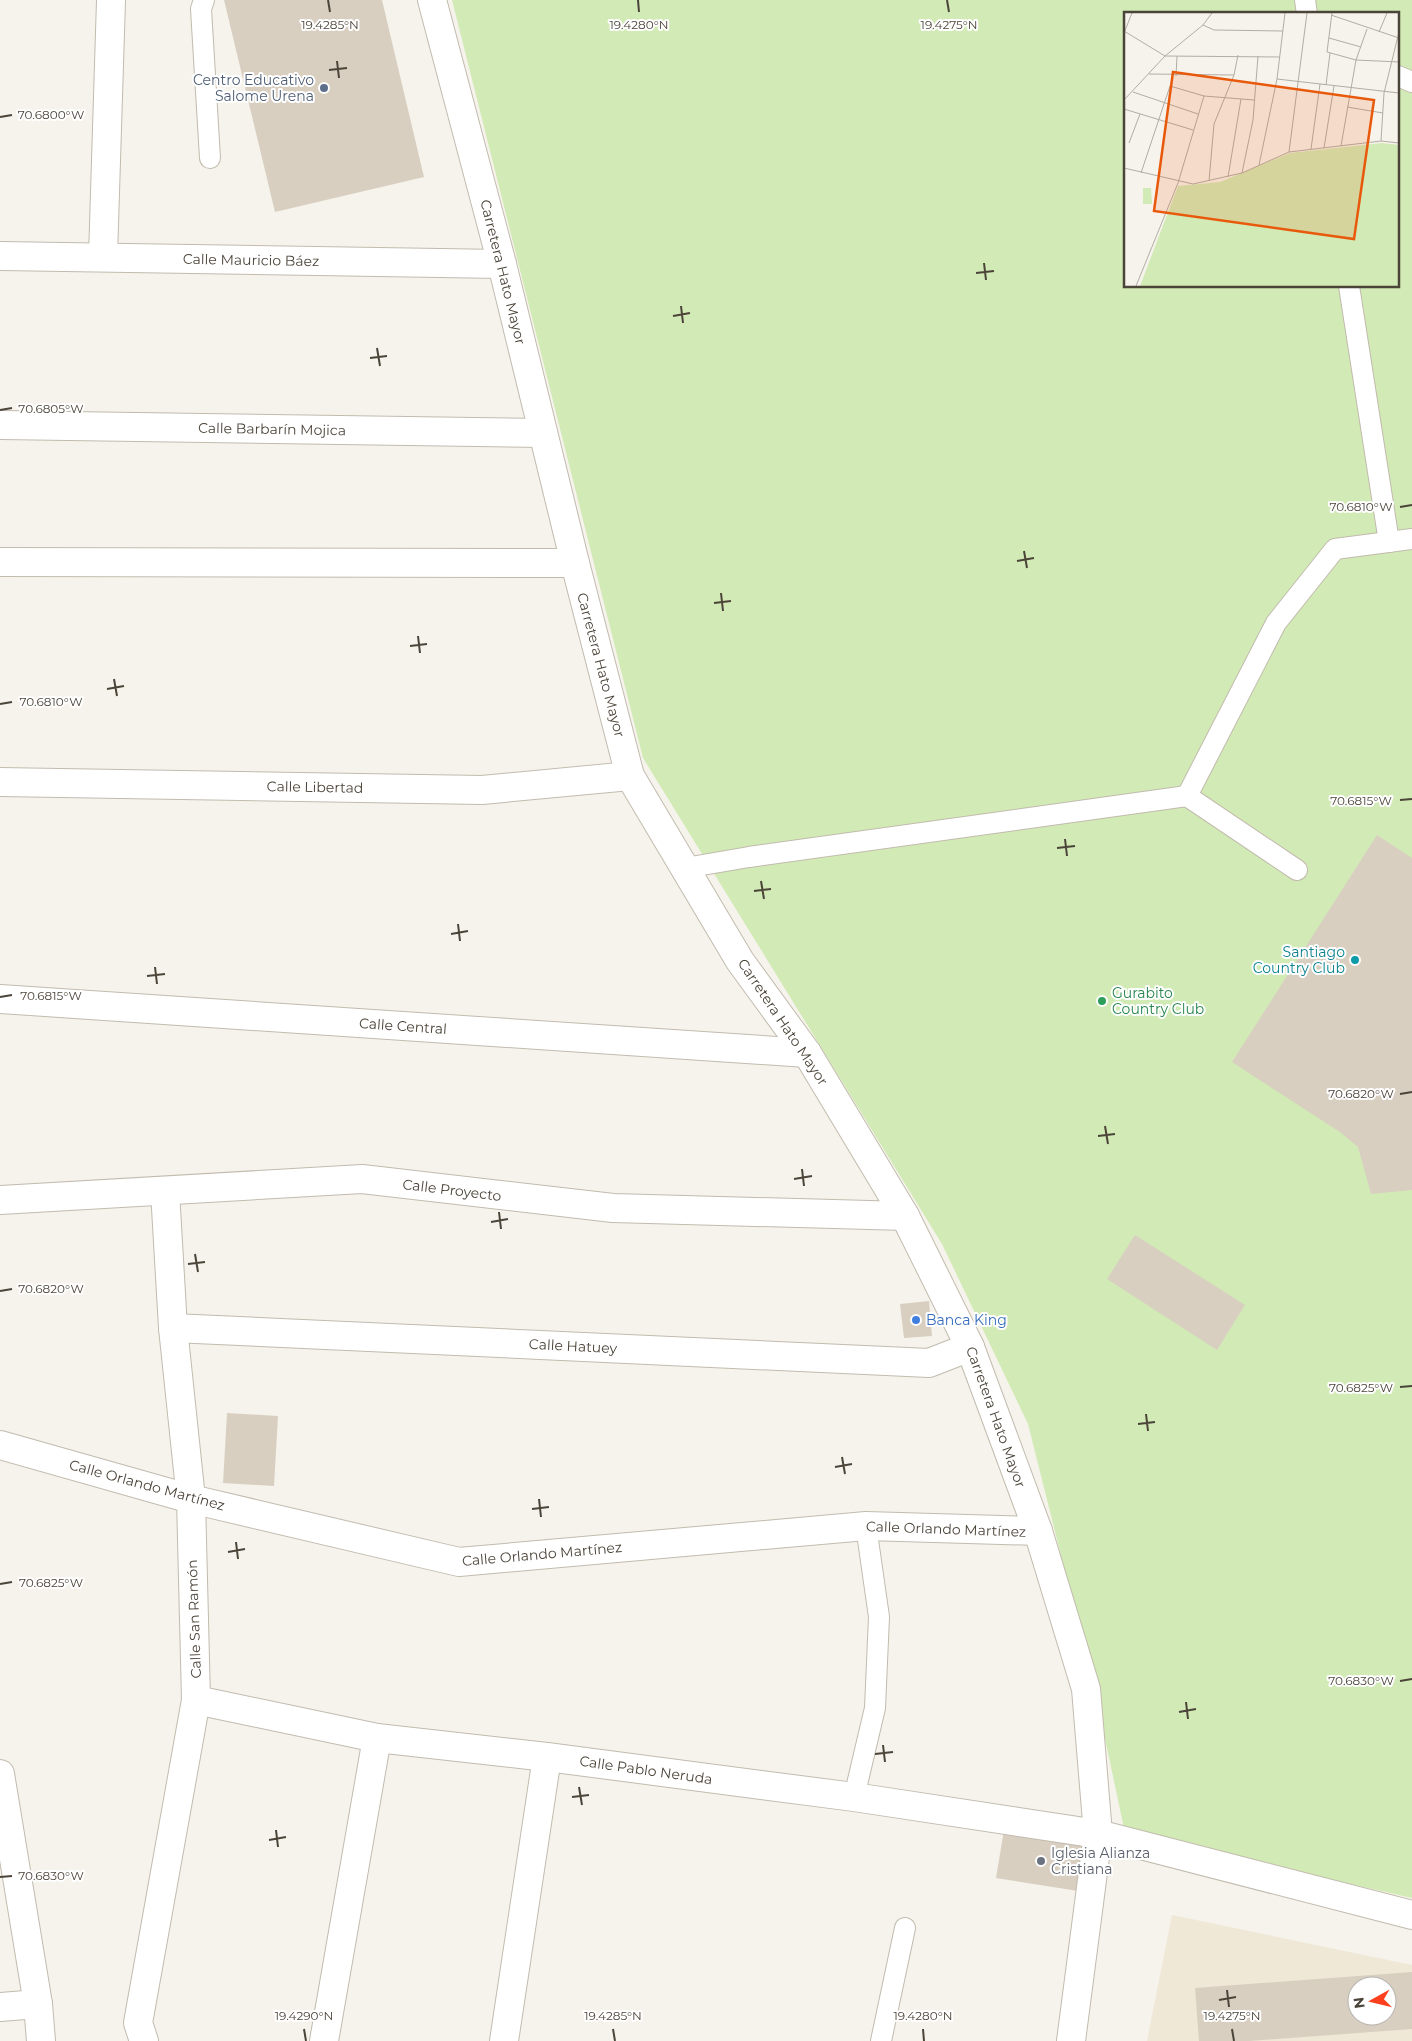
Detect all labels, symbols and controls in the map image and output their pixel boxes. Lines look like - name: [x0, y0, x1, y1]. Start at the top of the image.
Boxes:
- inset map: [1124, 12, 1400, 288]
- text: 19.4285°N: [301, 17, 359, 32]
- text: 19.4280°N: [609, 17, 669, 32]
- text: 19.4275°N: [921, 17, 977, 32]
- place label: Centro Educativo Salome Urena: [193, 71, 314, 105]
- marker: Centro Educativo Salome Urena: [318, 82, 330, 94]
- text: 70.6800°W: [18, 107, 84, 122]
- street label: Carretera Hato Mayor: [476, 198, 530, 347]
- street label: Calle Mauricio Báez: [183, 250, 319, 270]
- text: 70.6805°W: [18, 401, 84, 416]
- street label: Calle Barbarín Mojica: [198, 419, 346, 439]
- text: 70.6810°W: [1329, 499, 1393, 514]
- street label: Carretera Hato Mayor: [573, 591, 629, 740]
- text: 70.6810°W: [19, 694, 83, 709]
- street label: Calle Libertad: [267, 777, 363, 797]
- text: 70.6815°W: [1330, 793, 1392, 808]
- place label: Santiago Country Club: [1253, 943, 1345, 977]
- marker: Santiago Country Club: [1349, 954, 1361, 966]
- street label: Carretera Hato Mayor: [734, 955, 832, 1089]
- place label: Gurabito Country Club: [1112, 984, 1204, 1018]
- text: 70.6815°W: [20, 988, 82, 1003]
- marker: Gurabito Country Club: [1096, 995, 1108, 1007]
- street label: Calle Central: [358, 1014, 448, 1038]
- text: 70.6820°W: [1328, 1086, 1394, 1101]
- street label: Calle Proyecto: [402, 1175, 503, 1205]
- text: 70.6820°W: [18, 1281, 84, 1296]
- place label: Banca King: [926, 1311, 1007, 1329]
- marker: Banca King: [910, 1314, 922, 1326]
- street label: Calle Hatuey: [528, 1335, 618, 1357]
- street label: Carretera Hato Mayor: [962, 1344, 1030, 1490]
- text: 70.6825°W: [1329, 1380, 1393, 1395]
- street label: Calle Orlando Martínez: [67, 1456, 227, 1514]
- street label: Calle Orlando Martínez: [866, 1517, 1026, 1541]
- street label: Calle Orlando Martínez: [461, 1538, 623, 1570]
- street label: Calle San Ramón: [183, 1559, 205, 1679]
- text: 70.6825°W: [19, 1575, 83, 1590]
- text: 70.6830°W: [1328, 1673, 1394, 1688]
- street label: Calle Pablo Neruda: [578, 1752, 714, 1788]
- place label: Iglesia Alianza Cristiana: [1051, 1844, 1150, 1878]
- marker: Iglesia Alianza Cristiana: [1035, 1855, 1047, 1867]
- text: 70.6830°W: [18, 1868, 84, 1883]
- north arrow: [1347, 1976, 1397, 2026]
- text: N: [1349, 1996, 1369, 2010]
- text: 19.4290°N: [275, 2008, 333, 2023]
- text: 19.4285°N: [584, 2008, 642, 2023]
- text: 19.4280°N: [893, 2008, 953, 2023]
- text: 19.4275°N: [1204, 2008, 1260, 2023]

